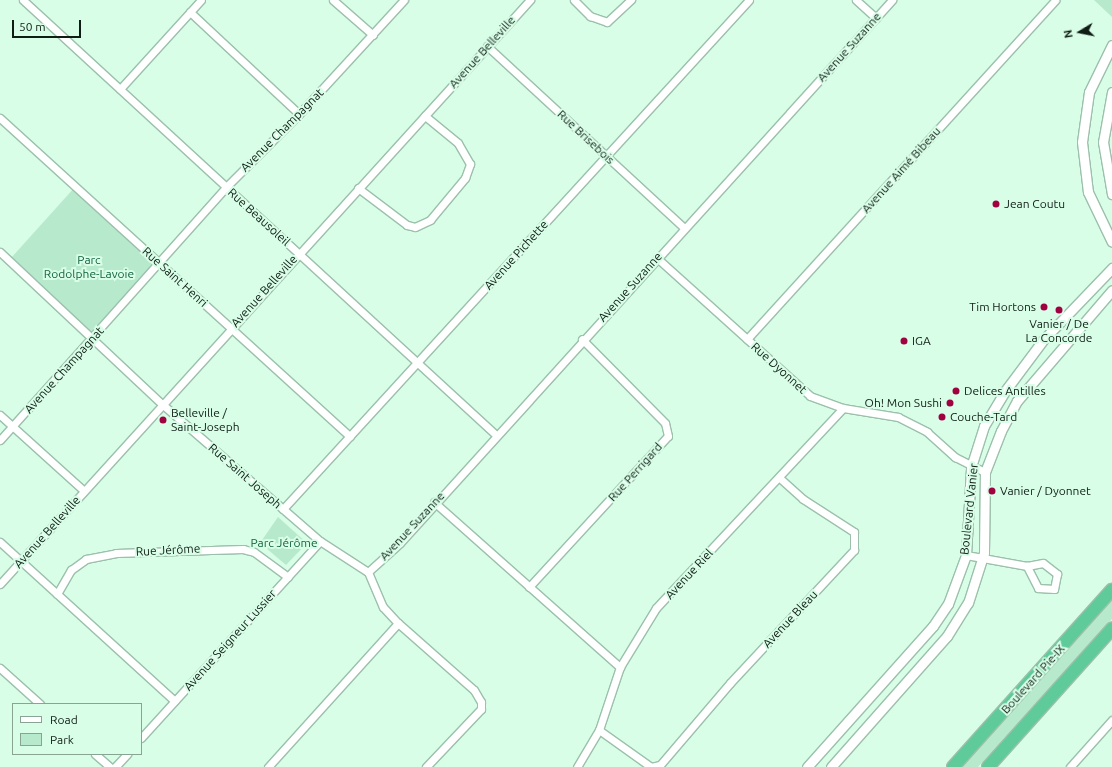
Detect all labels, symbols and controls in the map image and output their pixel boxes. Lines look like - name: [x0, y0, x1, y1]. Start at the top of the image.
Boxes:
- street label: Avenue Suzanne: [814, 9, 884, 85]
- scale bar: [14, 12, 83, 38]
- north arrow: [1060, 12, 1100, 52]
- street label: Avenue Belleville: [446, 13, 518, 91]
- text: 50 m: [19, 20, 46, 33]
- text: N: [1062, 29, 1075, 39]
- street label: Avenue Champagnat: [237, 85, 327, 175]
- street label: Rue Brisebois: [554, 107, 618, 167]
- street label: Avenue Aimé Bibeau: [859, 124, 943, 216]
- street label: Rue Beausoleil: [225, 185, 293, 249]
- place label: Jean Coutu: [1004, 197, 1065, 211]
- marker: Jean Coutu: [991, 199, 1001, 209]
- street label: Avenue Pichette: [481, 217, 551, 293]
- street label: Rue Saint Henri: [139, 244, 211, 310]
- street label: Avenue Suzanne: [595, 249, 665, 325]
- street label: Avenue Belleville: [228, 252, 300, 330]
- park label: Parc Rodolphe-Lavoie: [44, 253, 134, 281]
- place label: Tim Hortons: [969, 300, 1036, 314]
- marker: Tim Hortons: [1039, 302, 1049, 312]
- marker: Vanier / De La Concorde: [1054, 305, 1064, 315]
- place label: Vanier / De La Concorde: [1026, 317, 1092, 345]
- street label: Avenue Champagnat: [21, 324, 107, 416]
- place label: IGA: [912, 334, 931, 348]
- marker: IGA: [899, 336, 909, 346]
- street label: Rue Dyonnet: [748, 339, 810, 397]
- place label: Delices Antilles: [964, 384, 1046, 398]
- marker: Delices Antilles: [951, 386, 961, 396]
- place label: Oh! Mon Sushi: [865, 396, 942, 410]
- marker: Oh! Mon Sushi: [945, 398, 955, 408]
- place label: Belleville / Saint-Joseph: [171, 406, 240, 434]
- place label: Couche-Tard: [950, 410, 1017, 424]
- marker: Couche-Tard: [937, 412, 947, 422]
- marker: Belleville / Saint-Joseph: [158, 415, 168, 425]
- street label: Rue Saint Joseph: [206, 440, 284, 512]
- street label: Rue Perrigard: [605, 440, 665, 504]
- street label: Boulevard Vanier: [957, 462, 981, 556]
- place label: Vanier / Dyonnet: [1000, 484, 1091, 498]
- marker: Vanier / Dyonnet: [987, 486, 997, 496]
- street label: Avenue Suzanne: [377, 489, 447, 563]
- street label: Avenue Belleville: [11, 493, 83, 571]
- park label: Parc Jérôme: [250, 536, 318, 550]
- street label: Rue Jérôme: [135, 541, 201, 559]
- street label: Avenue Riel: [662, 546, 716, 602]
- street label: Avenue Seigneur Lussier: [181, 587, 279, 693]
- street label: Avenue Bleau: [760, 587, 820, 651]
- street label: Boulevard Pie-IX: [998, 641, 1068, 717]
- legend: [12, 703, 142, 755]
- text: Road: [50, 713, 78, 726]
- text: Park: [50, 733, 74, 746]

